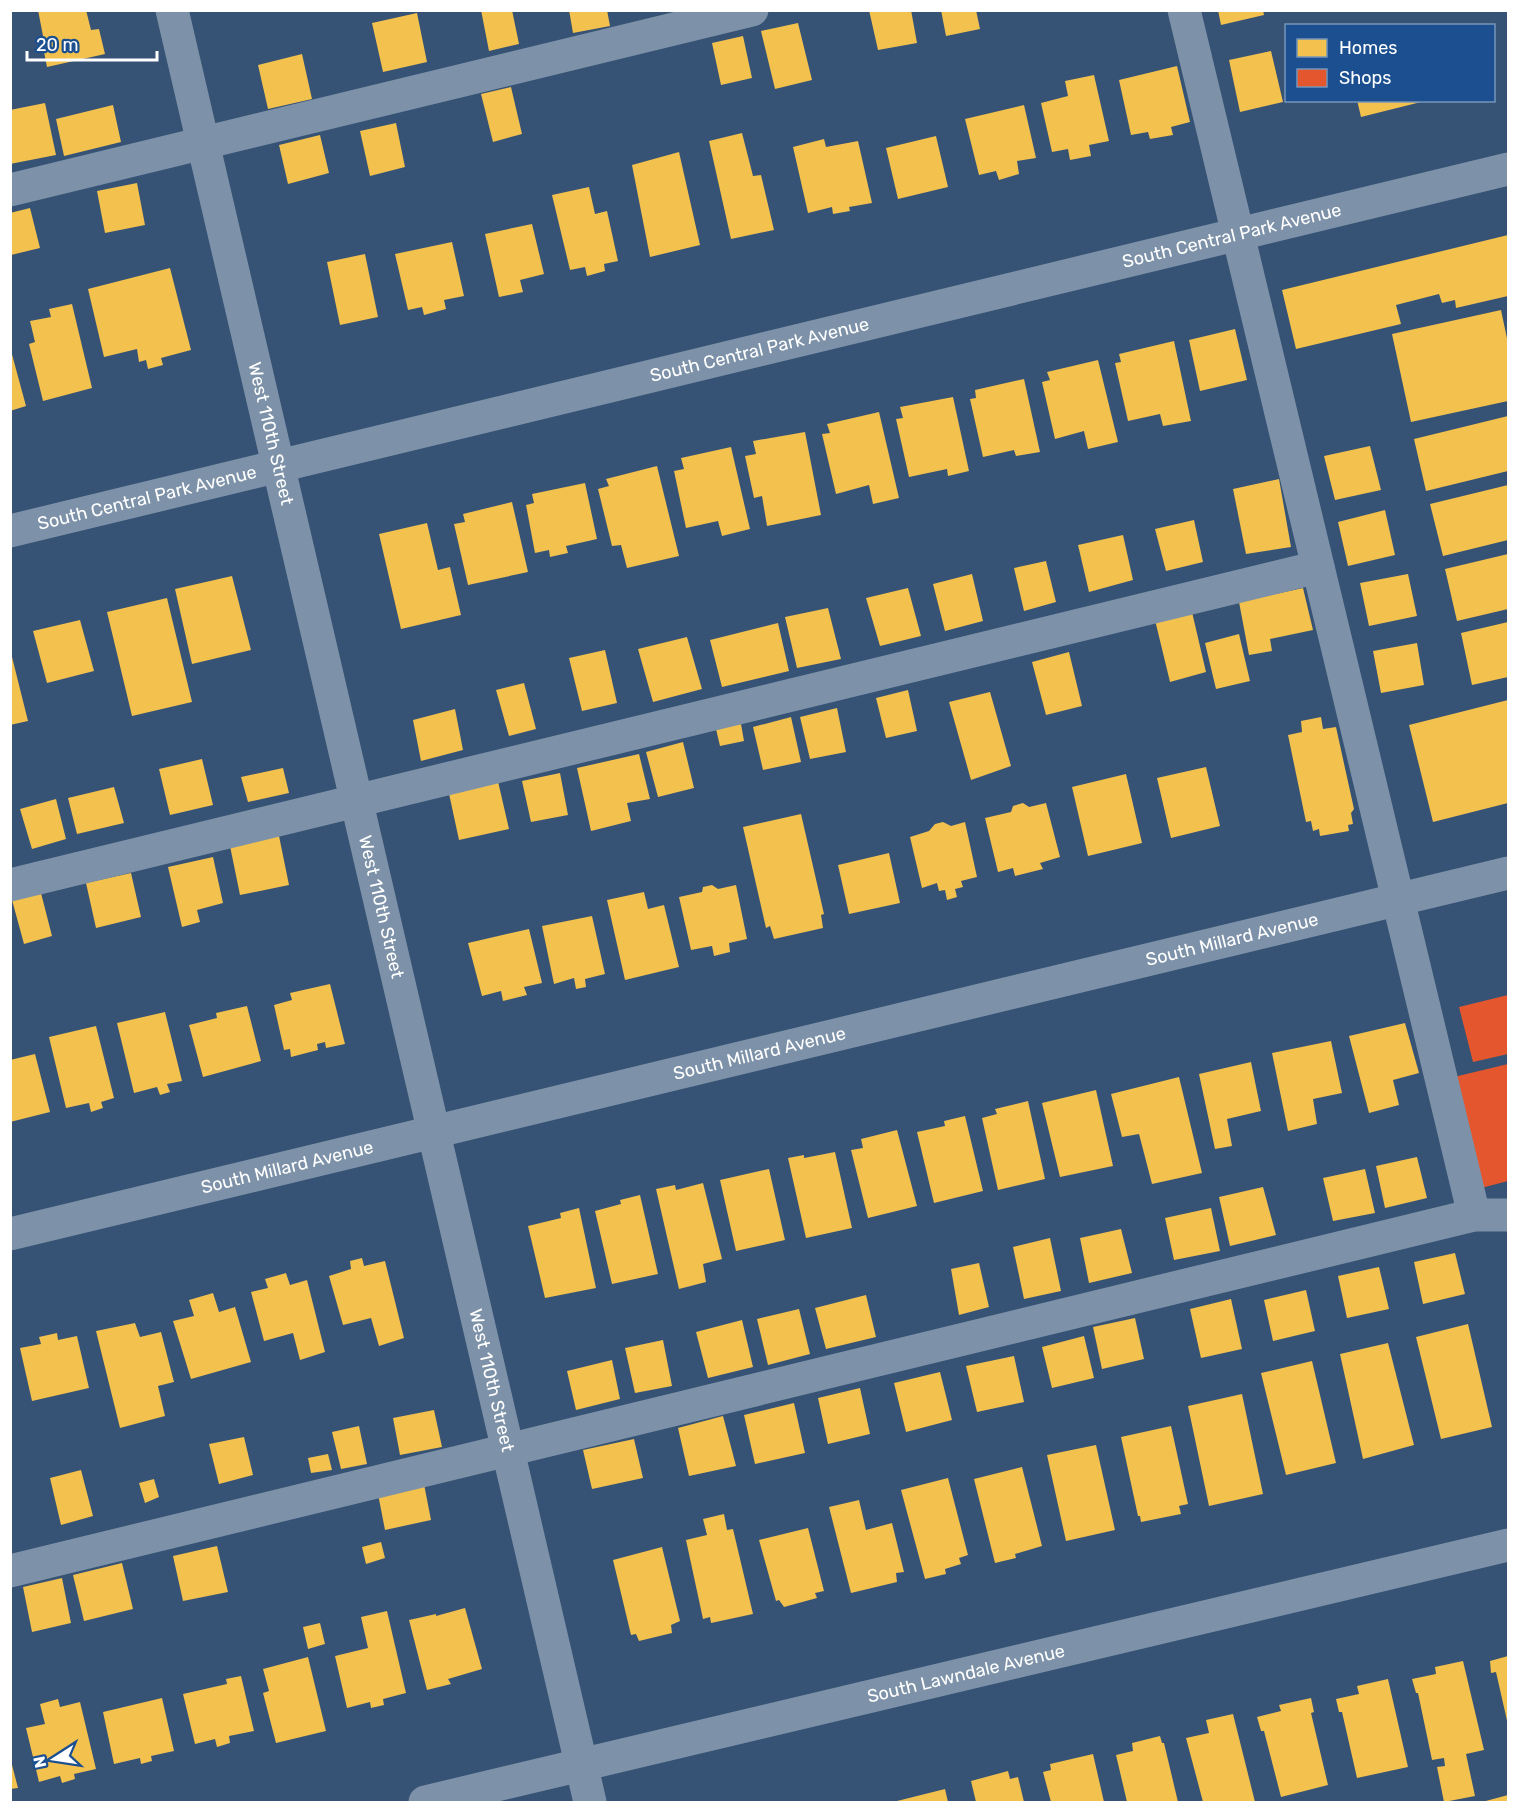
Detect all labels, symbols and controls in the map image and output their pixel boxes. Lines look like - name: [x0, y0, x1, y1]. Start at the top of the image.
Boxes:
- scale bar: [27, 24, 158, 62]
- legend: [1285, 24, 1495, 102]
- text: 20 m: [36, 34, 78, 56]
- text: Homes: [1339, 37, 1397, 59]
- text: Shops: [1339, 67, 1391, 89]
- street label: South Central Park Avenue: [1120, 199, 1344, 273]
- street label: South Central Park Avenue: [648, 313, 871, 387]
- street label: West 110th Street: [243, 360, 298, 507]
- street label: South Central Park Avenue: [35, 461, 259, 535]
- street label: West 110th Street: [354, 833, 409, 981]
- street label: South Millard Avenue: [1144, 908, 1320, 971]
- street label: South Millard Avenue: [671, 1022, 848, 1085]
- street label: South Millard Avenue: [199, 1136, 375, 1199]
- street label: West 110th Street: [464, 1307, 519, 1454]
- street label: South Lawndale Avenue: [865, 1640, 1067, 1708]
- north arrow: [24, 1729, 84, 1789]
- text: N: [29, 1754, 50, 1770]

